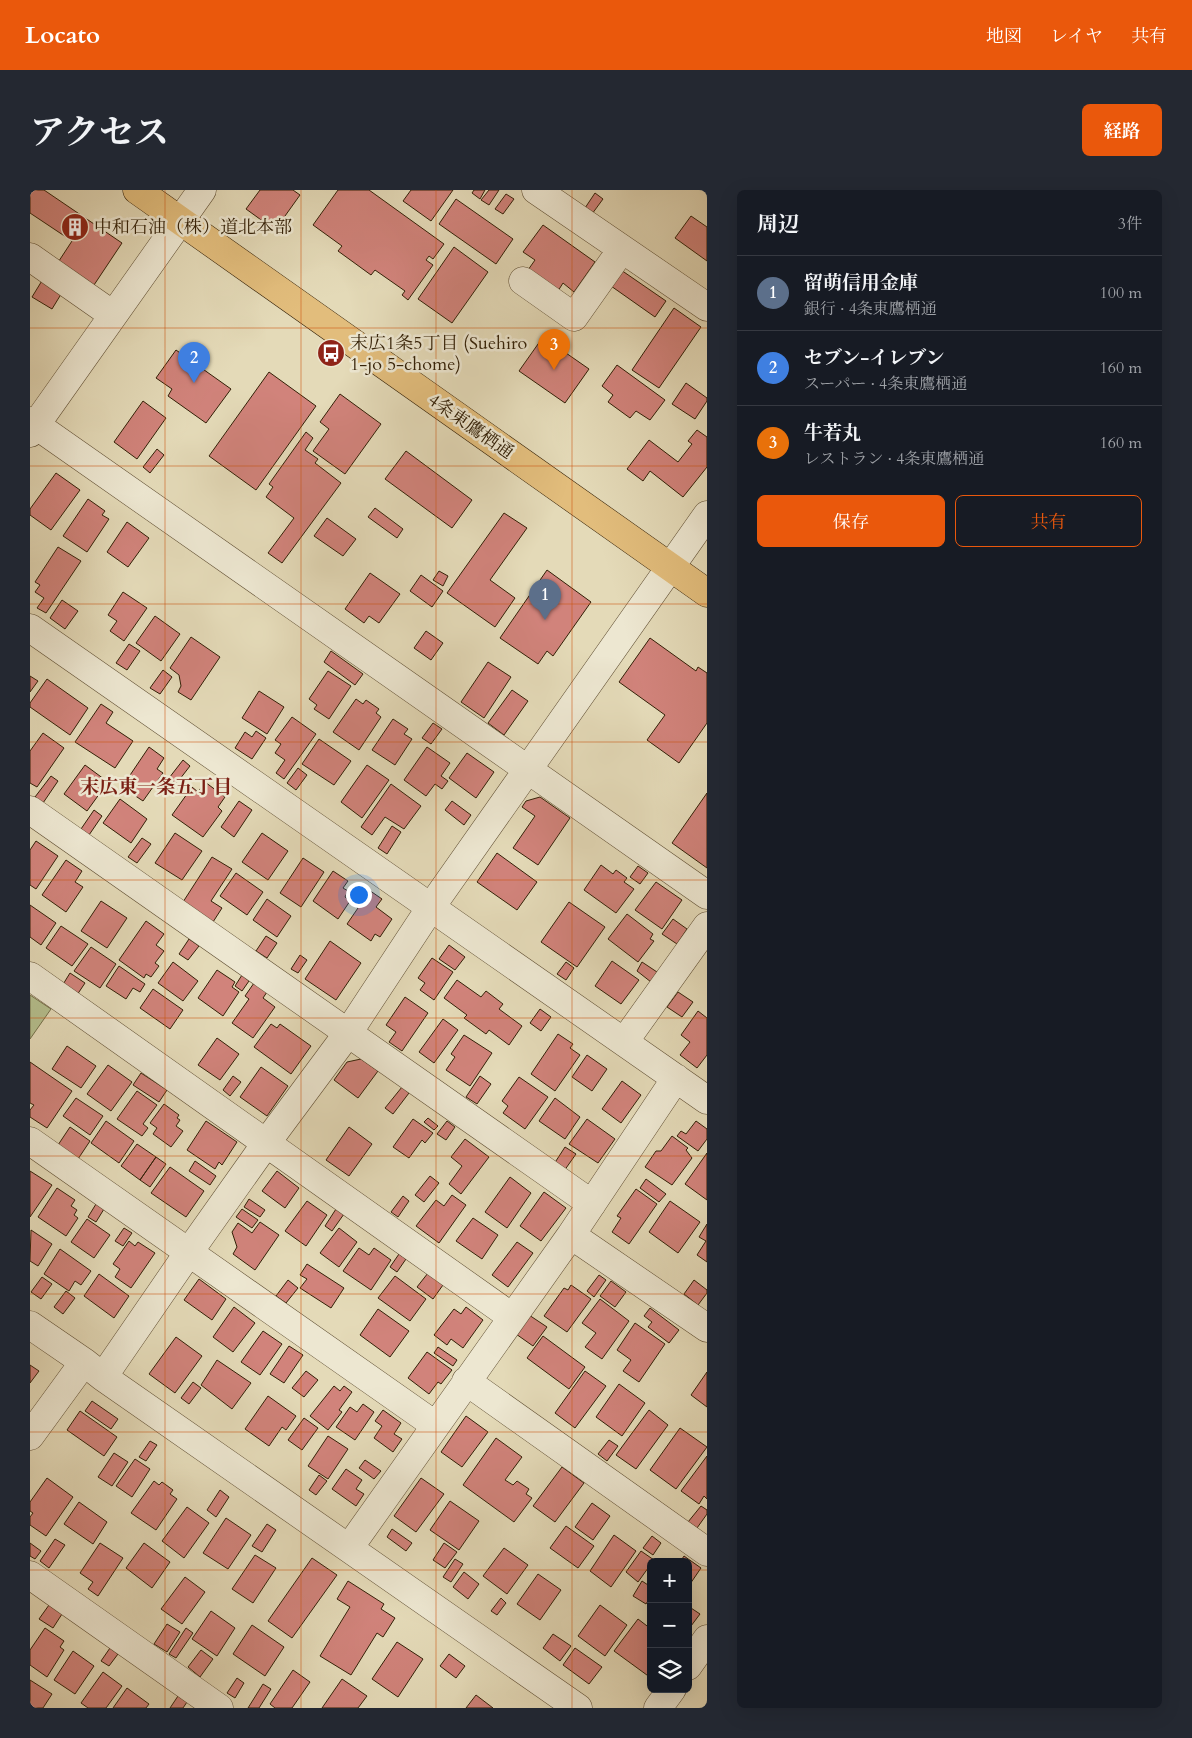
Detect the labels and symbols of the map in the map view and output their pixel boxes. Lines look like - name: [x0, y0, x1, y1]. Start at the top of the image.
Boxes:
- building icon: 中和石油（株）道北本部: [60, 212, 90, 242]
- place label: 中和石油（株）道北本部: [94, 215, 292, 240]
- pin: 3: [538, 329, 570, 370]
- place label: 末広1条5丁目 (Suehiro 1-jo 5-chome): [350, 331, 528, 377]
- bus stop icon: 末広1条5丁目 (Suehiro 1-jo 5-chome): [316, 338, 346, 368]
- pin: 2: [178, 342, 210, 383]
- street label: 4条東鷹栖通: [423, 388, 519, 465]
- pin: 1: [529, 579, 561, 620]
- district label: 末広東一条五丁目: [80, 774, 232, 800]
- your location: [346, 882, 372, 908]

